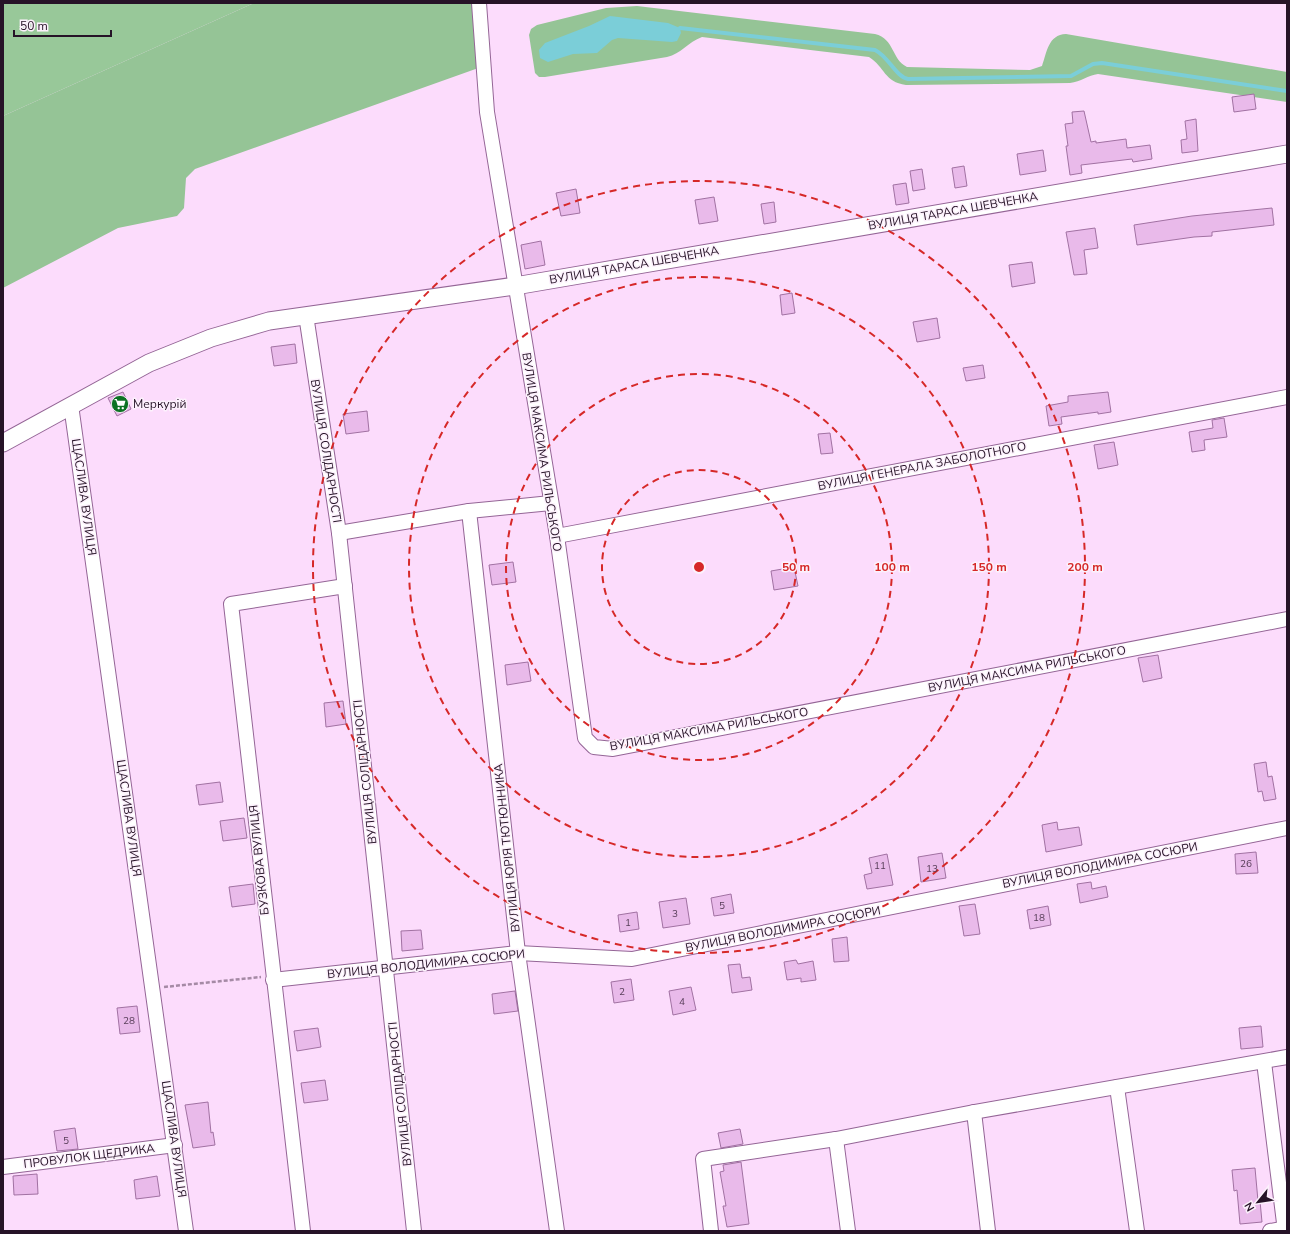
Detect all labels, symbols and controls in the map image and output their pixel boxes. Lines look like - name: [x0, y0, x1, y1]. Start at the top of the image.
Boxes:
- scale bar: [14, 12, 111, 38]
- text: 50 m: [20, 18, 48, 34]
- street label: ВУЛИЦЯ ТАРАСА ШЕВЧЕНКА: [867, 188, 1039, 234]
- street label: ВУЛИЦЯ ТАРАСА ШЕВЧЕНКА: [548, 242, 720, 288]
- street label: ВУЛИЦЯ МАКСИМА РИЛЬСЬКОГО: [518, 351, 566, 553]
- street label: ВУЛИЦЯ СОЛІДАРНОСТІ: [307, 378, 345, 524]
- supermarket icon: Меркурій: [110, 394, 130, 414]
- place label: Меркурій: [133, 396, 187, 412]
- street label: ЩАСЛИВА ВУЛИЦЯ: [68, 437, 100, 557]
- street label: ВУЛИЦЯ ГЕНЕРАЛА ЗАБОЛОТНОГО: [817, 438, 1027, 494]
- text: 50 m: [782, 559, 810, 575]
- text: 100 m: [874, 559, 910, 575]
- text: 150 m: [971, 559, 1007, 575]
- text: 200 m: [1067, 559, 1103, 575]
- centre of rings: [692, 560, 706, 574]
- street label: ВУЛИЦЯ МАКСИМА РИЛЬСЬКОГО: [927, 642, 1127, 696]
- street label: ВУЛИЦЯ СОЛІДАРНОСТІ: [349, 699, 381, 845]
- street label: ВУЛИЦЯ МАКСИМА РИЛЬСЬКОГО: [609, 704, 809, 754]
- street label: ЩАСЛИВА ВУЛИЦЯ: [113, 758, 145, 878]
- street label: ВУЛИЦЯ ЮРІЯ ТЮТЮННИКА: [490, 763, 524, 933]
- street label: БУЗКОВА ВУЛИЦЯ: [245, 804, 273, 916]
- street label: ВУЛИЦЯ ВОЛОДИМИРА СОСЮРИ: [1001, 838, 1199, 892]
- house number: 26: [1240, 857, 1252, 871]
- house number: 11: [874, 859, 886, 873]
- house number: 13: [926, 862, 938, 876]
- house number: 5: [719, 899, 725, 913]
- street label: ВУЛИЦЯ ВОЛОДИМИРА СОСЮРИ: [684, 902, 882, 956]
- house number: 3: [672, 907, 678, 921]
- house number: 18: [1033, 911, 1045, 925]
- house number: 1: [625, 916, 631, 930]
- street label: ВУЛИЦЯ ВОЛОДИМИРА СОСЮРИ: [326, 946, 526, 982]
- house number: 2: [619, 985, 625, 999]
- house number: 4: [679, 995, 685, 1009]
- house number: 28: [123, 1014, 135, 1028]
- street label: ВУЛИЦЯ СОЛІДАРНОСТІ: [384, 1021, 416, 1167]
- street label: ЩАСЛИВА ВУЛИЦЯ: [158, 1079, 190, 1199]
- house number: 5: [63, 1134, 69, 1148]
- street label: ПРОВУЛОК ЩЕДРИКА: [22, 1140, 156, 1172]
- north arrow: [1238, 1182, 1278, 1222]
- text: N: [1241, 1199, 1258, 1214]

